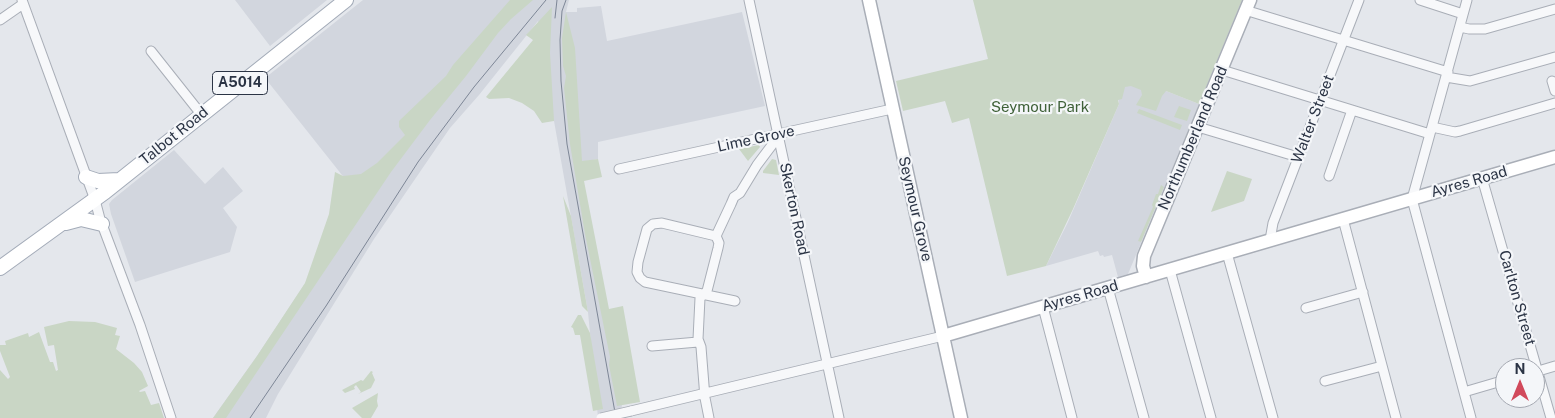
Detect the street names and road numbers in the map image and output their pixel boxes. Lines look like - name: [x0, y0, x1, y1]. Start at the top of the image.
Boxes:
- street label: Northumberland Road: [1155, 63, 1231, 213]
- road number: A5014: [212, 72, 268, 95]
- street label: Walter Street: [1288, 72, 1338, 166]
- street label: Talbot Road: [136, 103, 212, 169]
- street label: Lime Grove: [716, 122, 796, 156]
- street label: Seymour Grove: [894, 155, 936, 263]
- street label: Skerton Road: [775, 161, 813, 257]
- street label: Ayres Road: [1429, 162, 1509, 202]
- street label: Carlton Street: [1495, 248, 1539, 348]
- street label: Ayres Road: [1040, 276, 1120, 316]

